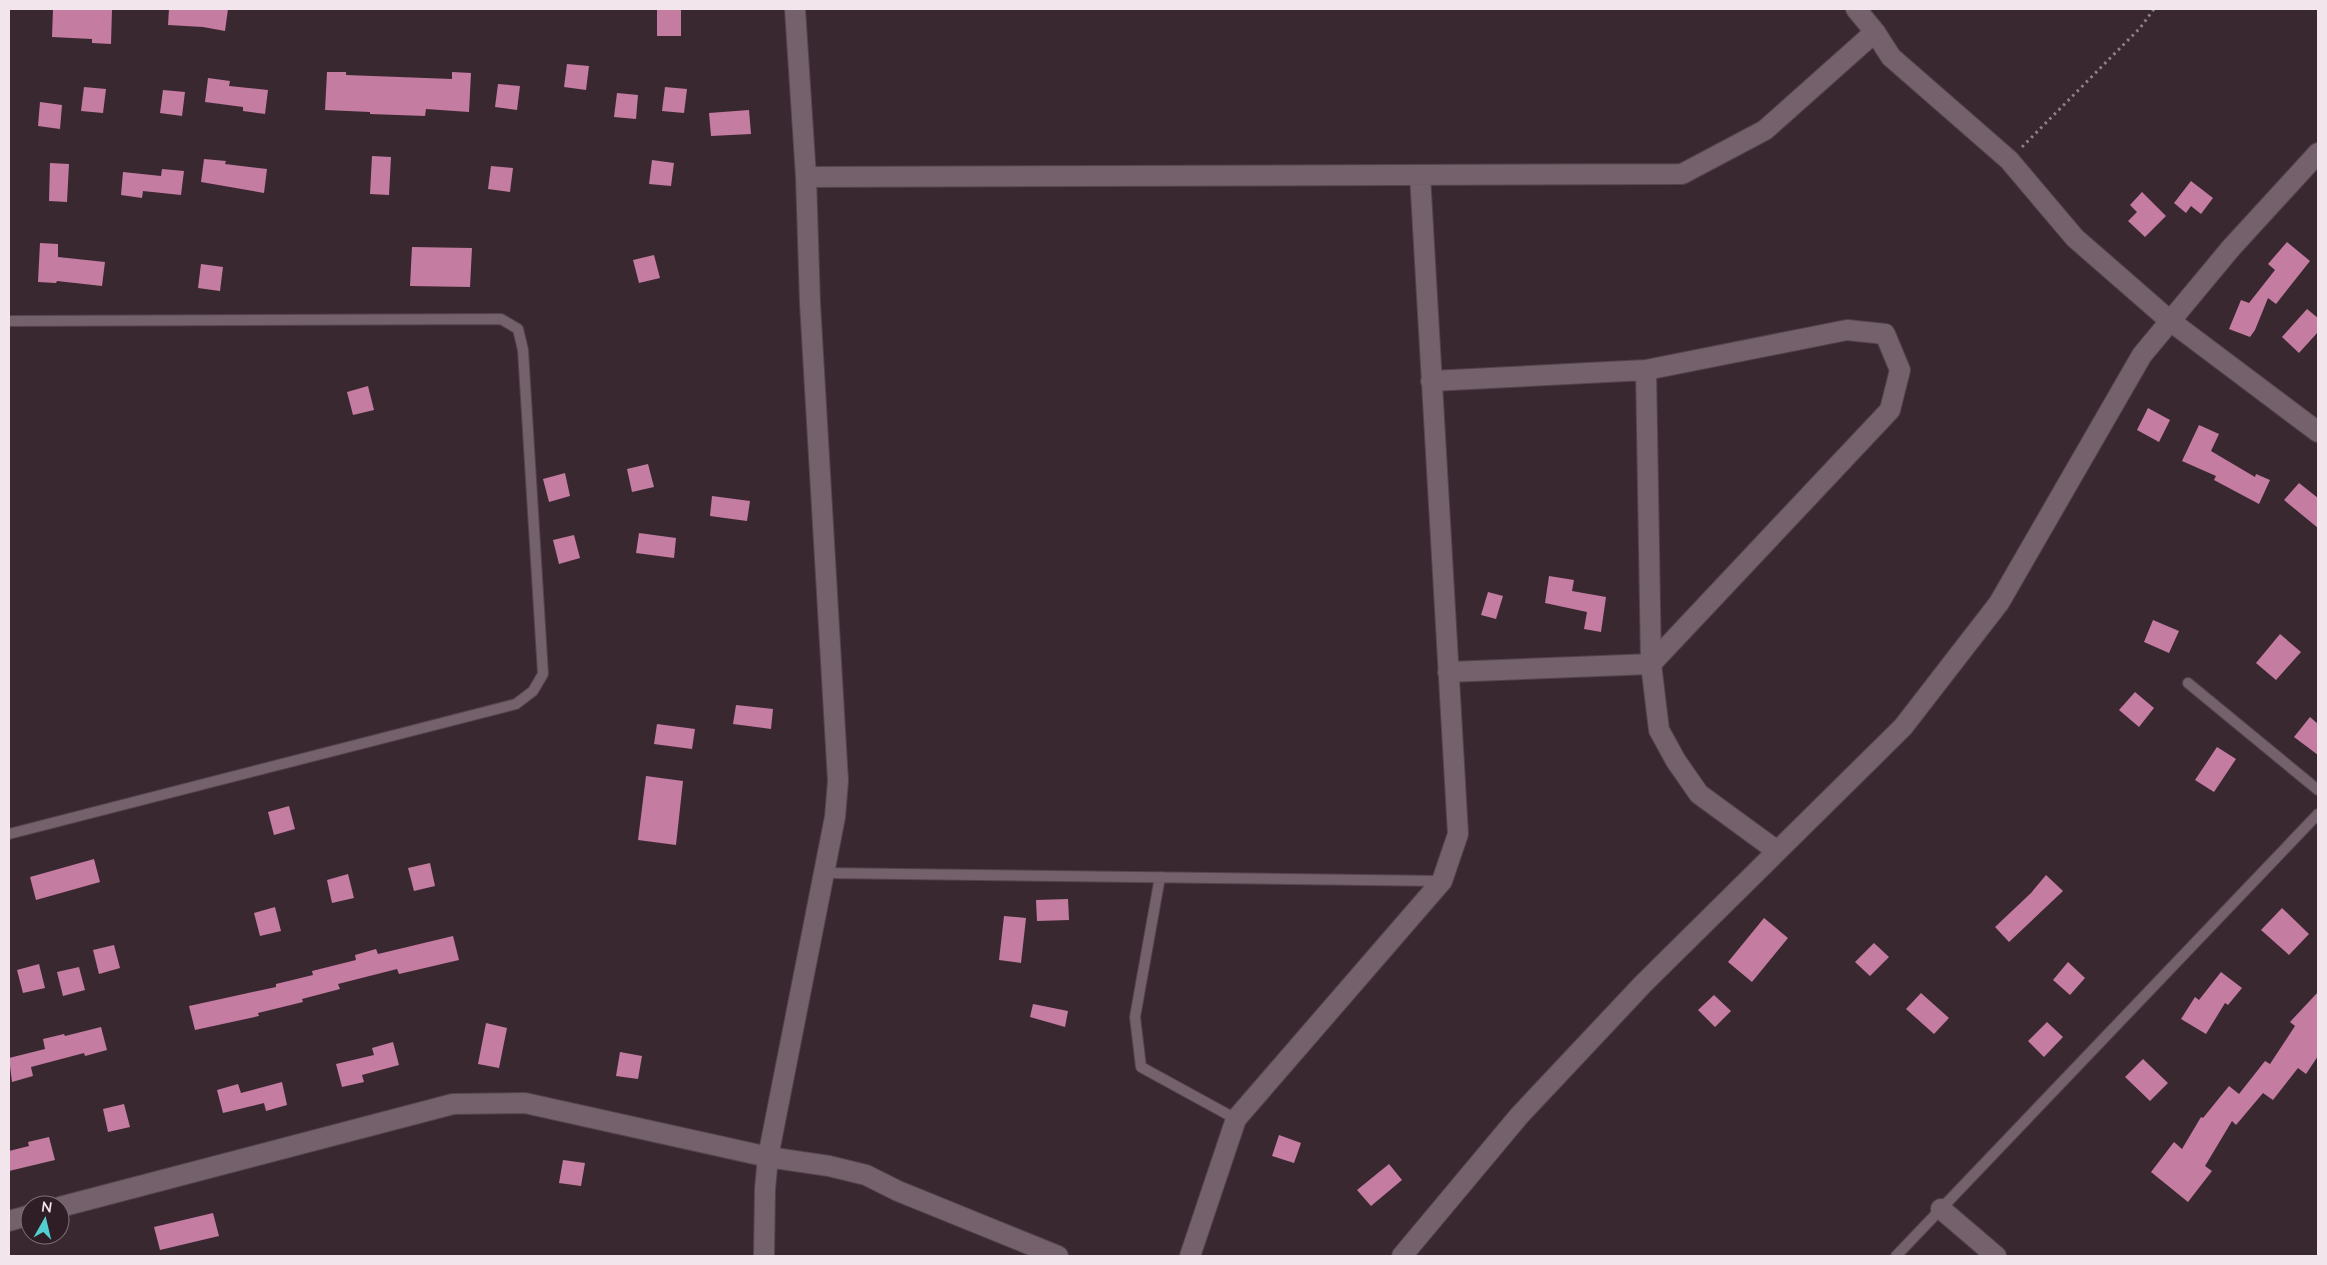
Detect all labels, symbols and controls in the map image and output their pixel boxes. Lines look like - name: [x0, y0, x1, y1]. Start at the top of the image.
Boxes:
- north arrow: [20, 1195, 70, 1245]
- text: N: [40, 1197, 53, 1216]

